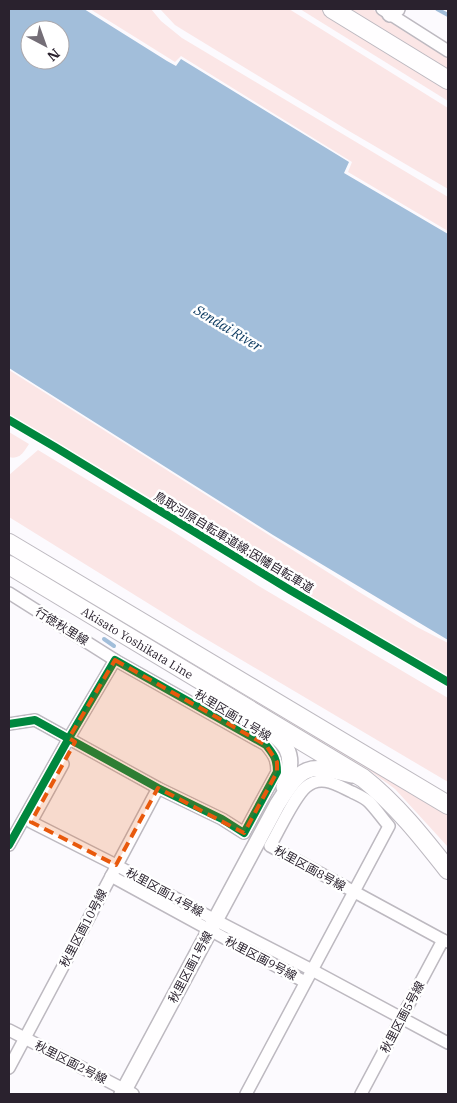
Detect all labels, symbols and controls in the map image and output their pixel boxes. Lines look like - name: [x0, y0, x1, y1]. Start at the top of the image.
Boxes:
- north arrow: [20, 20, 70, 70]
- text: N: [43, 44, 64, 65]
- water label: Sendai River: [190, 300, 266, 356]
- street label: 鳥取河原自転車道線;因幡自転車道: [152, 488, 316, 596]
- street label: Akisato Yoshikata Line: [79, 603, 196, 682]
- street label: 行徳秋里線: [33, 604, 91, 648]
- street label: 秋里区画11号線: [192, 686, 274, 744]
- street label: 秋里区画8号線: [272, 842, 348, 894]
- street label: 秋里区画14号線: [124, 864, 206, 920]
- street label: 秋里区画10号線: [56, 886, 110, 970]
- street label: 秋里区画1号線: [165, 929, 215, 1005]
- street label: 秋里区画9号線: [223, 933, 299, 983]
- street label: 秋里区画5号線: [377, 979, 427, 1055]
- street label: 秋里区画2号線: [32, 1037, 110, 1087]

